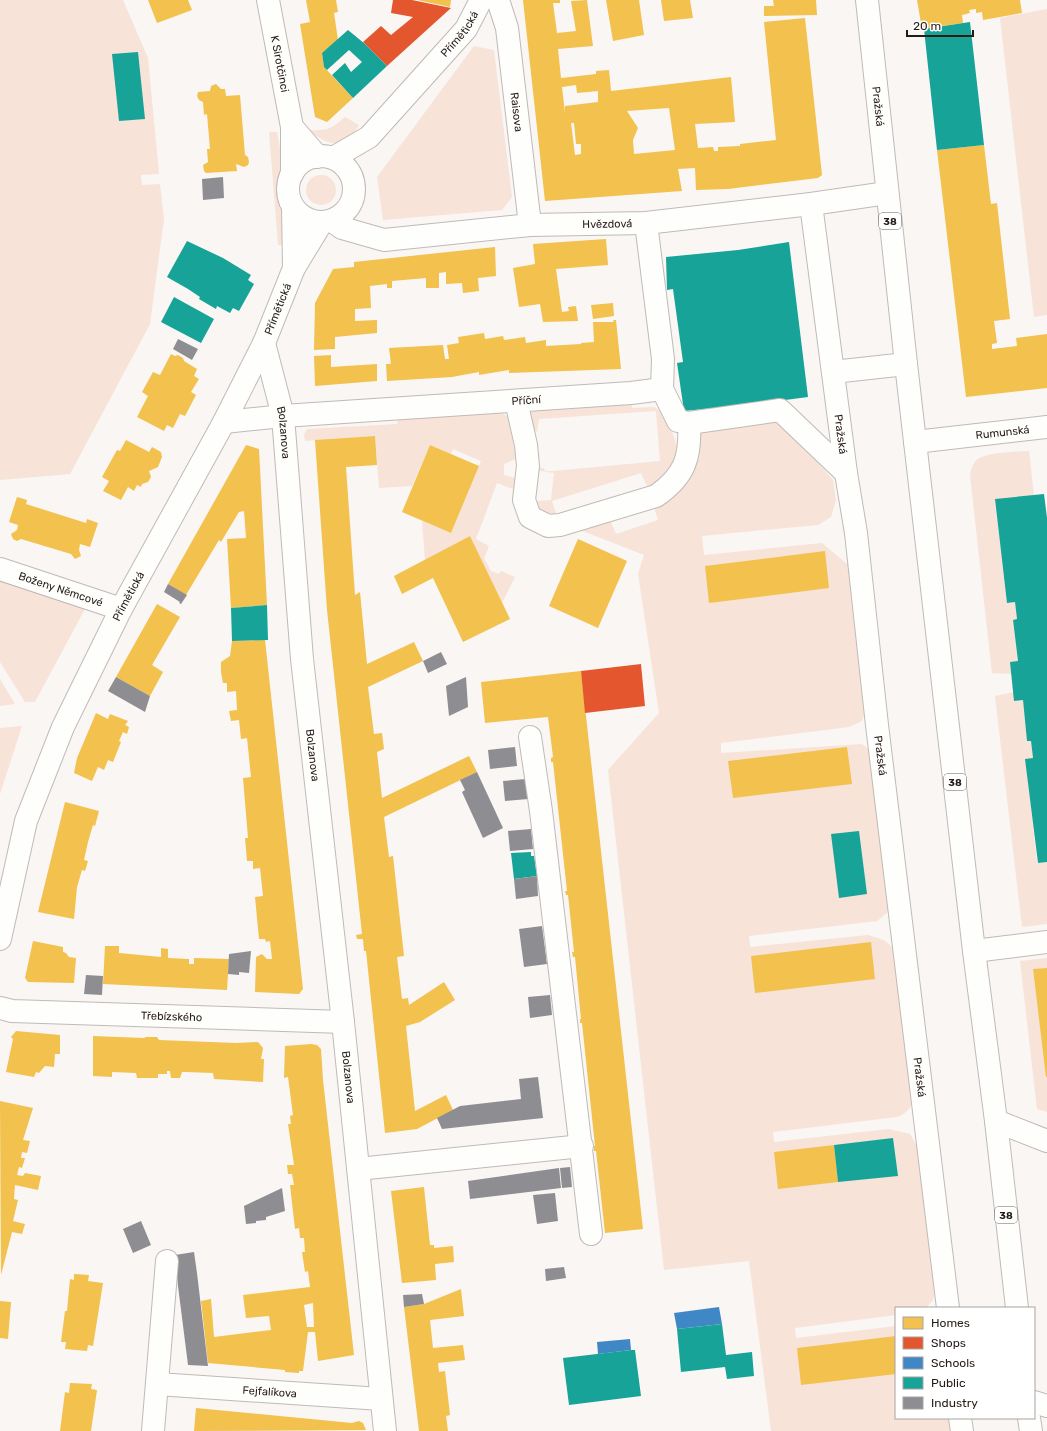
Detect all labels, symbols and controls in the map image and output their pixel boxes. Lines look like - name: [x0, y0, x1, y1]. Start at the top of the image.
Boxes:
- street label: Přímětická: [438, 9, 481, 60]
- scale bar: [907, 12, 973, 38]
- text: 20 m: [913, 19, 941, 33]
- street label: K Sirotčinci: [268, 34, 291, 93]
- street label: Pražská: [869, 86, 887, 127]
- street label: Raisova: [508, 92, 525, 133]
- road number: 38: [879, 213, 901, 229]
- street label: Hvězdová: [582, 217, 632, 231]
- street label: Přímětická: [262, 281, 294, 337]
- street label: Příční: [511, 393, 543, 408]
- street label: Bolzanova: [274, 405, 292, 459]
- street label: Pražská: [831, 413, 849, 455]
- street label: Rumunská: [975, 423, 1030, 442]
- street label: Přímětická: [110, 569, 147, 623]
- street label: Boženy Němcové: [17, 570, 105, 610]
- street label: Bolzanova: [303, 728, 322, 782]
- street label: Pražská: [871, 735, 889, 776]
- road number: 38: [944, 774, 966, 790]
- street label: Třebízského: [141, 1009, 202, 1024]
- street label: Bolzanova: [339, 1050, 357, 1104]
- street label: Pražská: [911, 1057, 928, 1098]
- road number: 38: [995, 1207, 1017, 1223]
- legend: [895, 1307, 1035, 1419]
- text: Homes: [931, 1316, 970, 1330]
- text: Shops: [931, 1336, 966, 1350]
- text: Schools: [931, 1356, 975, 1370]
- text: Public: [931, 1376, 966, 1390]
- street label: Fejfalíkova: [242, 1384, 297, 1400]
- text: Industry: [931, 1396, 978, 1410]

